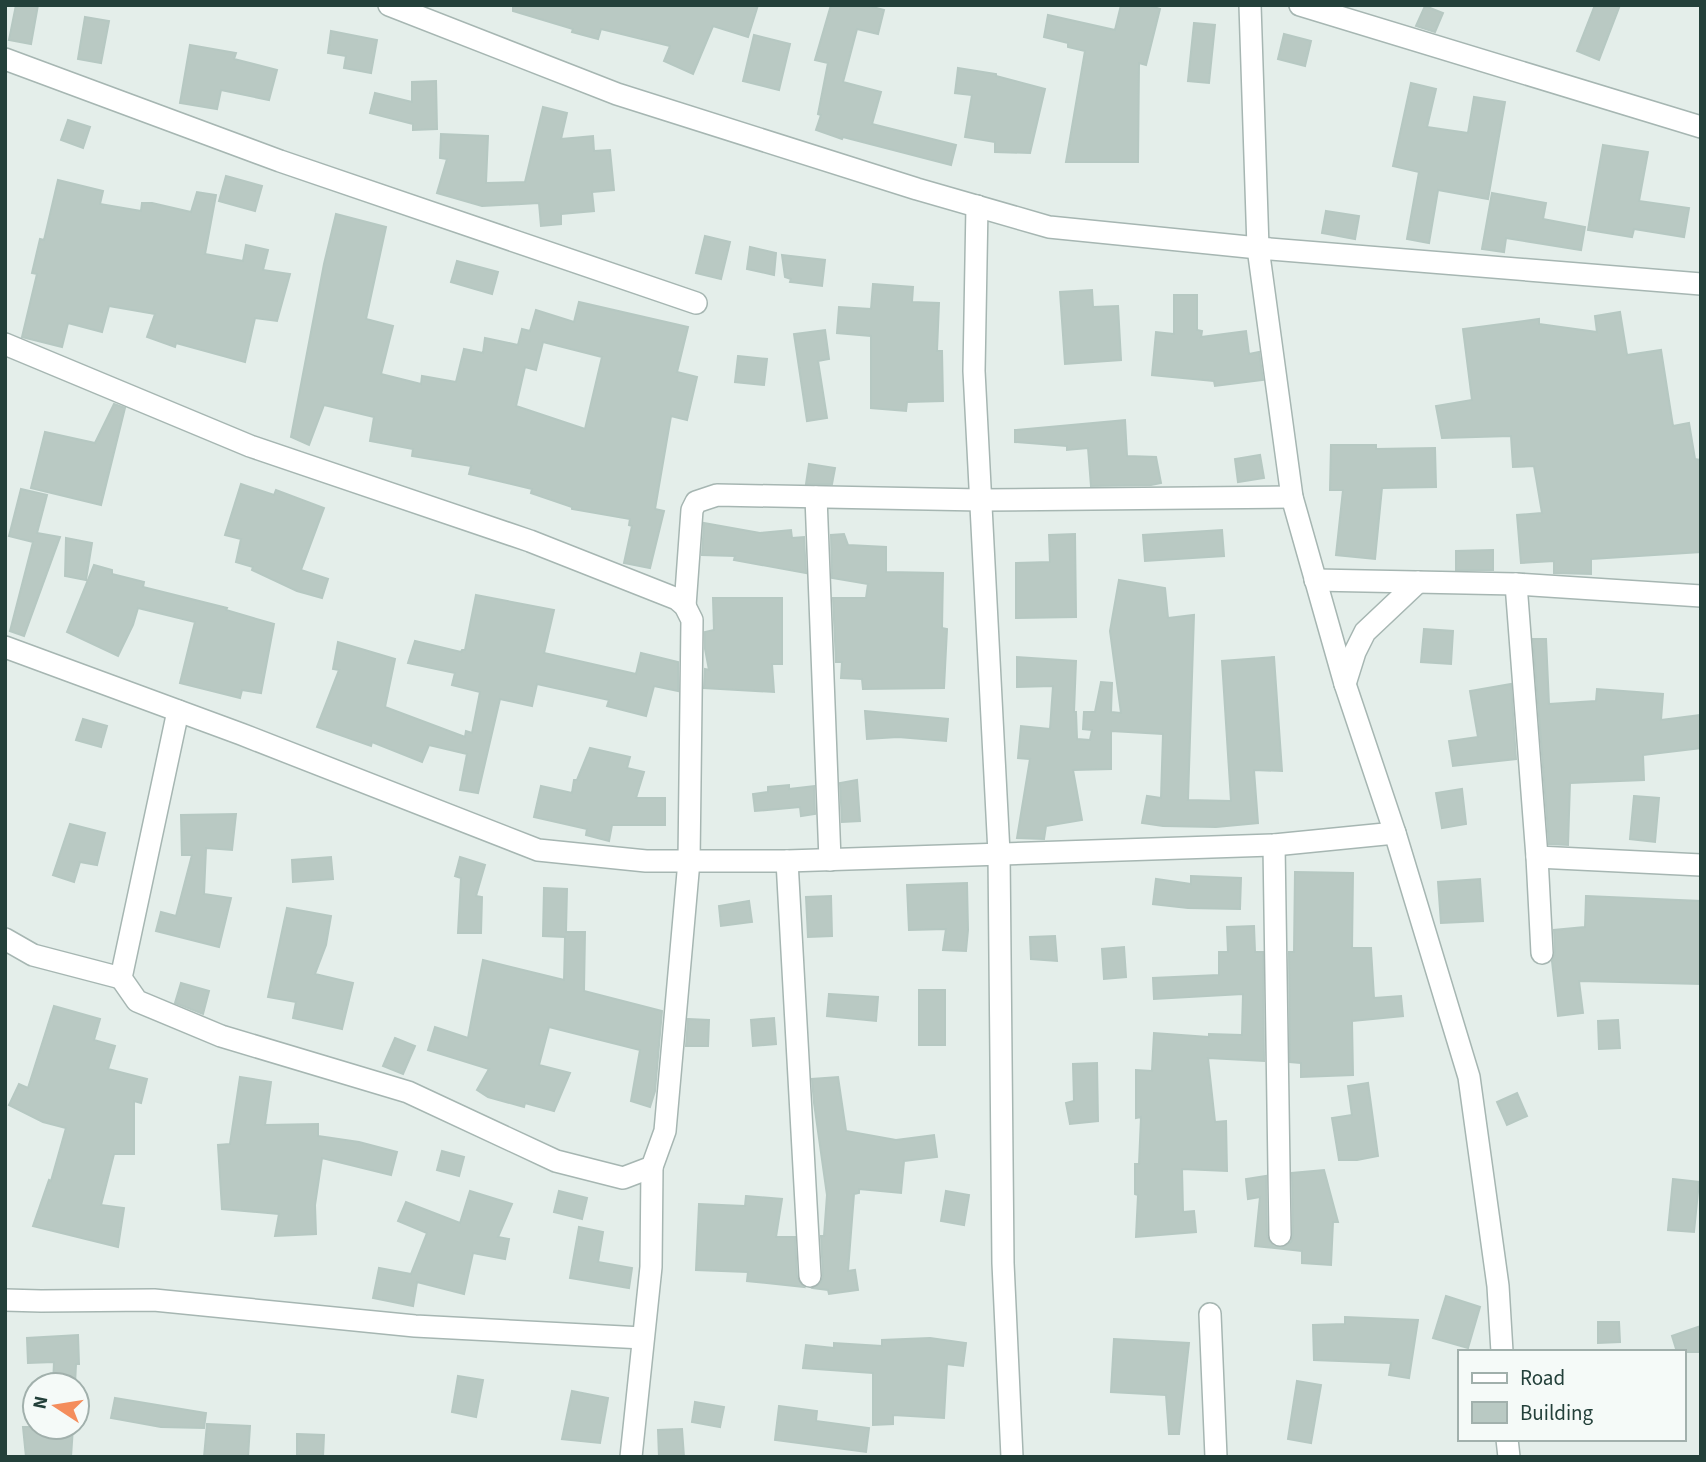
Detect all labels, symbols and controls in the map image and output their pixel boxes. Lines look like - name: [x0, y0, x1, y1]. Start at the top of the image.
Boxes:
- legend: [1458, 1350, 1685, 1441]
- text: Road: [1520, 1363, 1565, 1393]
- north arrow: [21, 1371, 91, 1441]
- text: N: [26, 1394, 55, 1412]
- text: Building: [1520, 1398, 1594, 1428]

